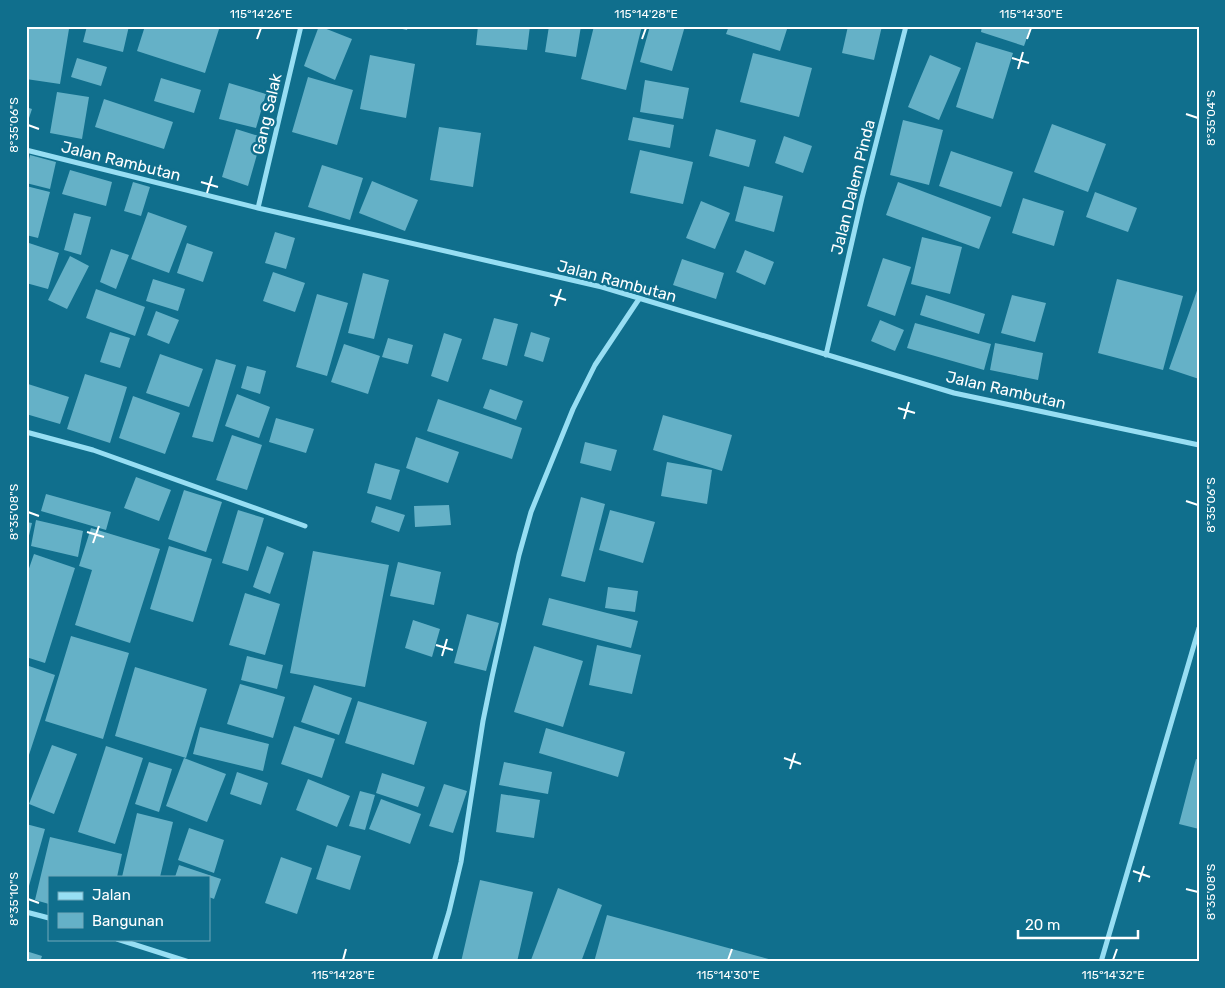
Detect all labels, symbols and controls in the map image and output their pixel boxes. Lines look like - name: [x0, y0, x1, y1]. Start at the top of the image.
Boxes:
- text: 115°14'26"E: [230, 7, 292, 21]
- text: 115°14'28"E: [614, 7, 678, 21]
- text: 115°14'30"E: [999, 7, 1063, 21]
- street label: Gang Salak: [248, 71, 286, 156]
- text: 8°35'04"S: [1204, 90, 1218, 146]
- text: 8°35'06"S: [7, 97, 21, 153]
- street label: Jalan Dalem Pinda: [827, 118, 879, 256]
- street label: Jalan Rambutan: [59, 137, 183, 185]
- street label: Jalan Rambutan: [555, 256, 679, 306]
- street label: Jalan Rambutan: [944, 367, 1068, 413]
- text: 8°35'06"S: [1204, 477, 1218, 533]
- text: 8°35'08"S: [7, 484, 21, 540]
- text: 8°35'08"S: [1204, 864, 1218, 920]
- text: 8°35'10"S: [7, 872, 21, 926]
- legend: [48, 876, 210, 940]
- text: Jalan: [92, 886, 131, 904]
- scale bar: [1018, 908, 1138, 940]
- text: Bangunan: [92, 912, 164, 930]
- text: 20 m: [1025, 916, 1060, 934]
- text: 115°14'28"E: [311, 968, 375, 982]
- text: 115°14'30"E: [696, 968, 760, 982]
- text: 115°14'32"E: [1081, 968, 1145, 982]

